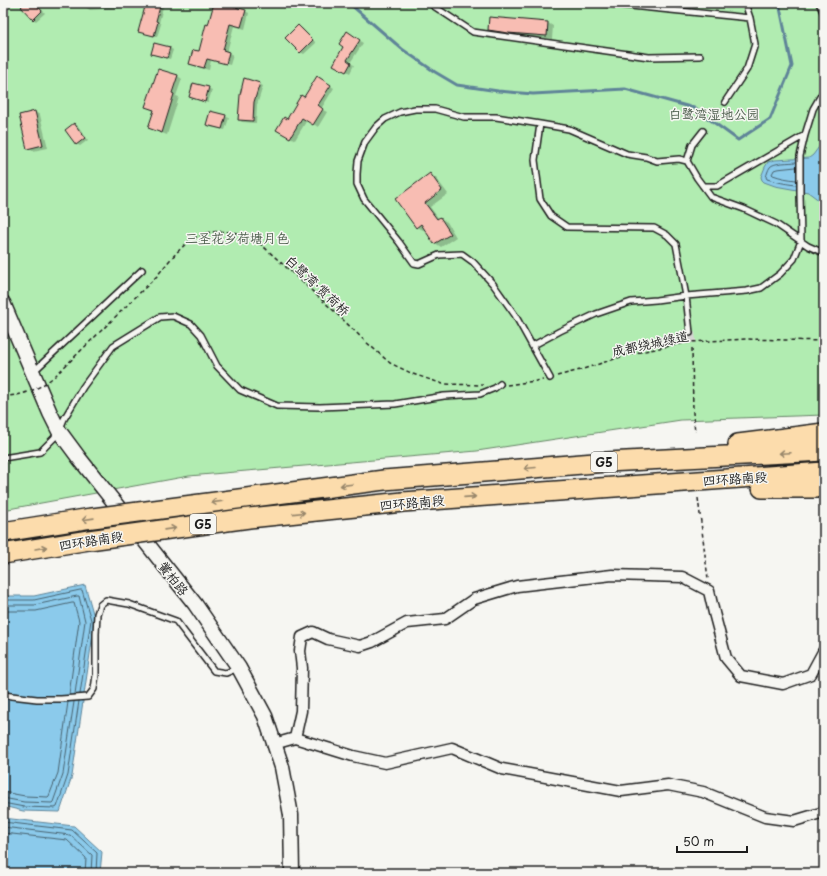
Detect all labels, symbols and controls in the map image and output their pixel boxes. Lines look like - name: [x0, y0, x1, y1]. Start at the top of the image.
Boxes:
- park label: 白鹭湾湿地公园: [668, 104, 760, 123]
- park label: 三圣花乡荷塘月色: [185, 228, 289, 247]
- street label: 白鹭湾·赏荷桥: [282, 250, 354, 320]
- street label: 成都绕城绿道: [610, 326, 690, 360]
- one-way arrow: [779, 449, 792, 456]
- road number: G5: [591, 452, 617, 472]
- one-way arrow: [524, 465, 537, 472]
- street label: 四环路南段: [702, 466, 768, 490]
- one-way arrow: [340, 481, 353, 489]
- street label: 四环路南段: [379, 490, 445, 514]
- one-way arrow: [463, 493, 476, 500]
- one-way arrow: [211, 498, 224, 506]
- one-way arrow: [292, 509, 305, 516]
- road number: G5: [190, 514, 216, 534]
- one-way arrow: [82, 515, 95, 523]
- one-way arrow: [163, 525, 176, 533]
- street label: 四环路南段: [57, 526, 125, 554]
- one-way arrow: [35, 544, 48, 552]
- street label: 黉柏路: [155, 557, 193, 599]
- scale bar: [677, 828, 747, 854]
- text: 50 m: [683, 832, 714, 850]

